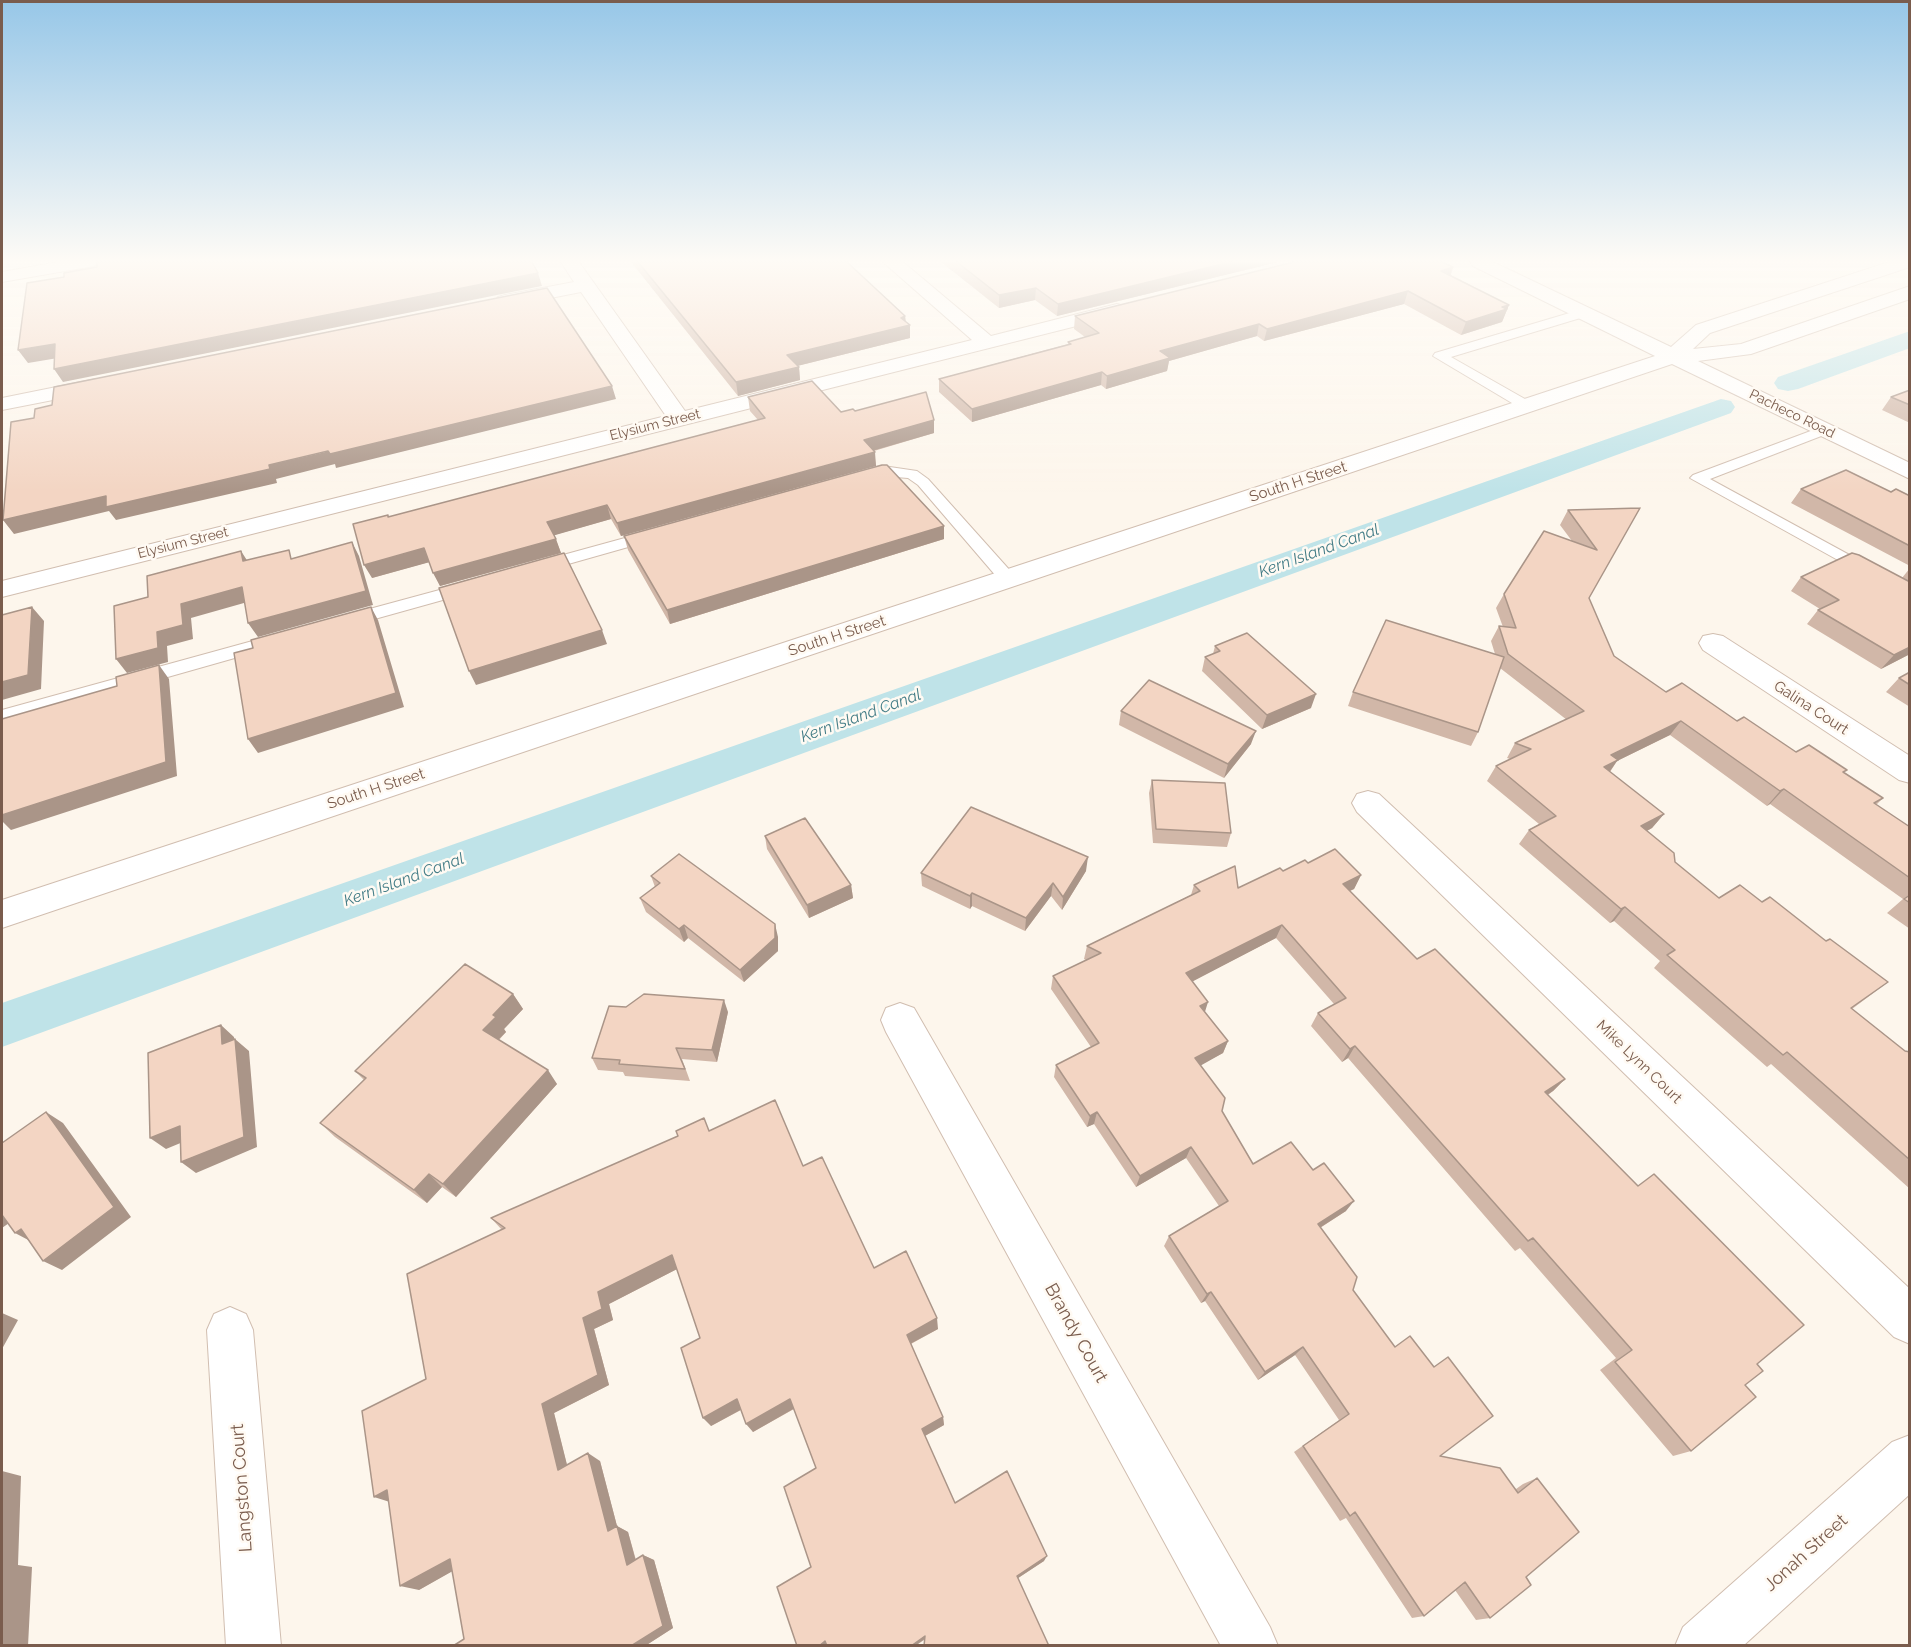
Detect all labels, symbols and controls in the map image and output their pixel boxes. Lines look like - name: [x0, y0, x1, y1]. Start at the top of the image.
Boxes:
- street label: Pacheco Road: [1746, 386, 1838, 442]
- street label: Elysium Street: [608, 406, 702, 444]
- street label: South H Street: [1247, 458, 1349, 506]
- water label: Kern Island Canal: [1256, 520, 1382, 582]
- street label: Elysium Street: [136, 524, 230, 562]
- street label: South H Street: [786, 612, 888, 660]
- street label: Galina Court: [1770, 677, 1852, 739]
- water label: Kern Island Canal: [798, 685, 924, 747]
- street label: South H Street: [325, 765, 427, 813]
- water label: Kern Island Canal: [341, 849, 467, 911]
- street label: Mike Lynn Court: [1592, 1017, 1686, 1107]
- street label: Brandy Court: [1040, 1280, 1112, 1386]
- street label: Langston Court: [227, 1423, 257, 1553]
- street label: Jonah Street: [1760, 1510, 1852, 1596]

